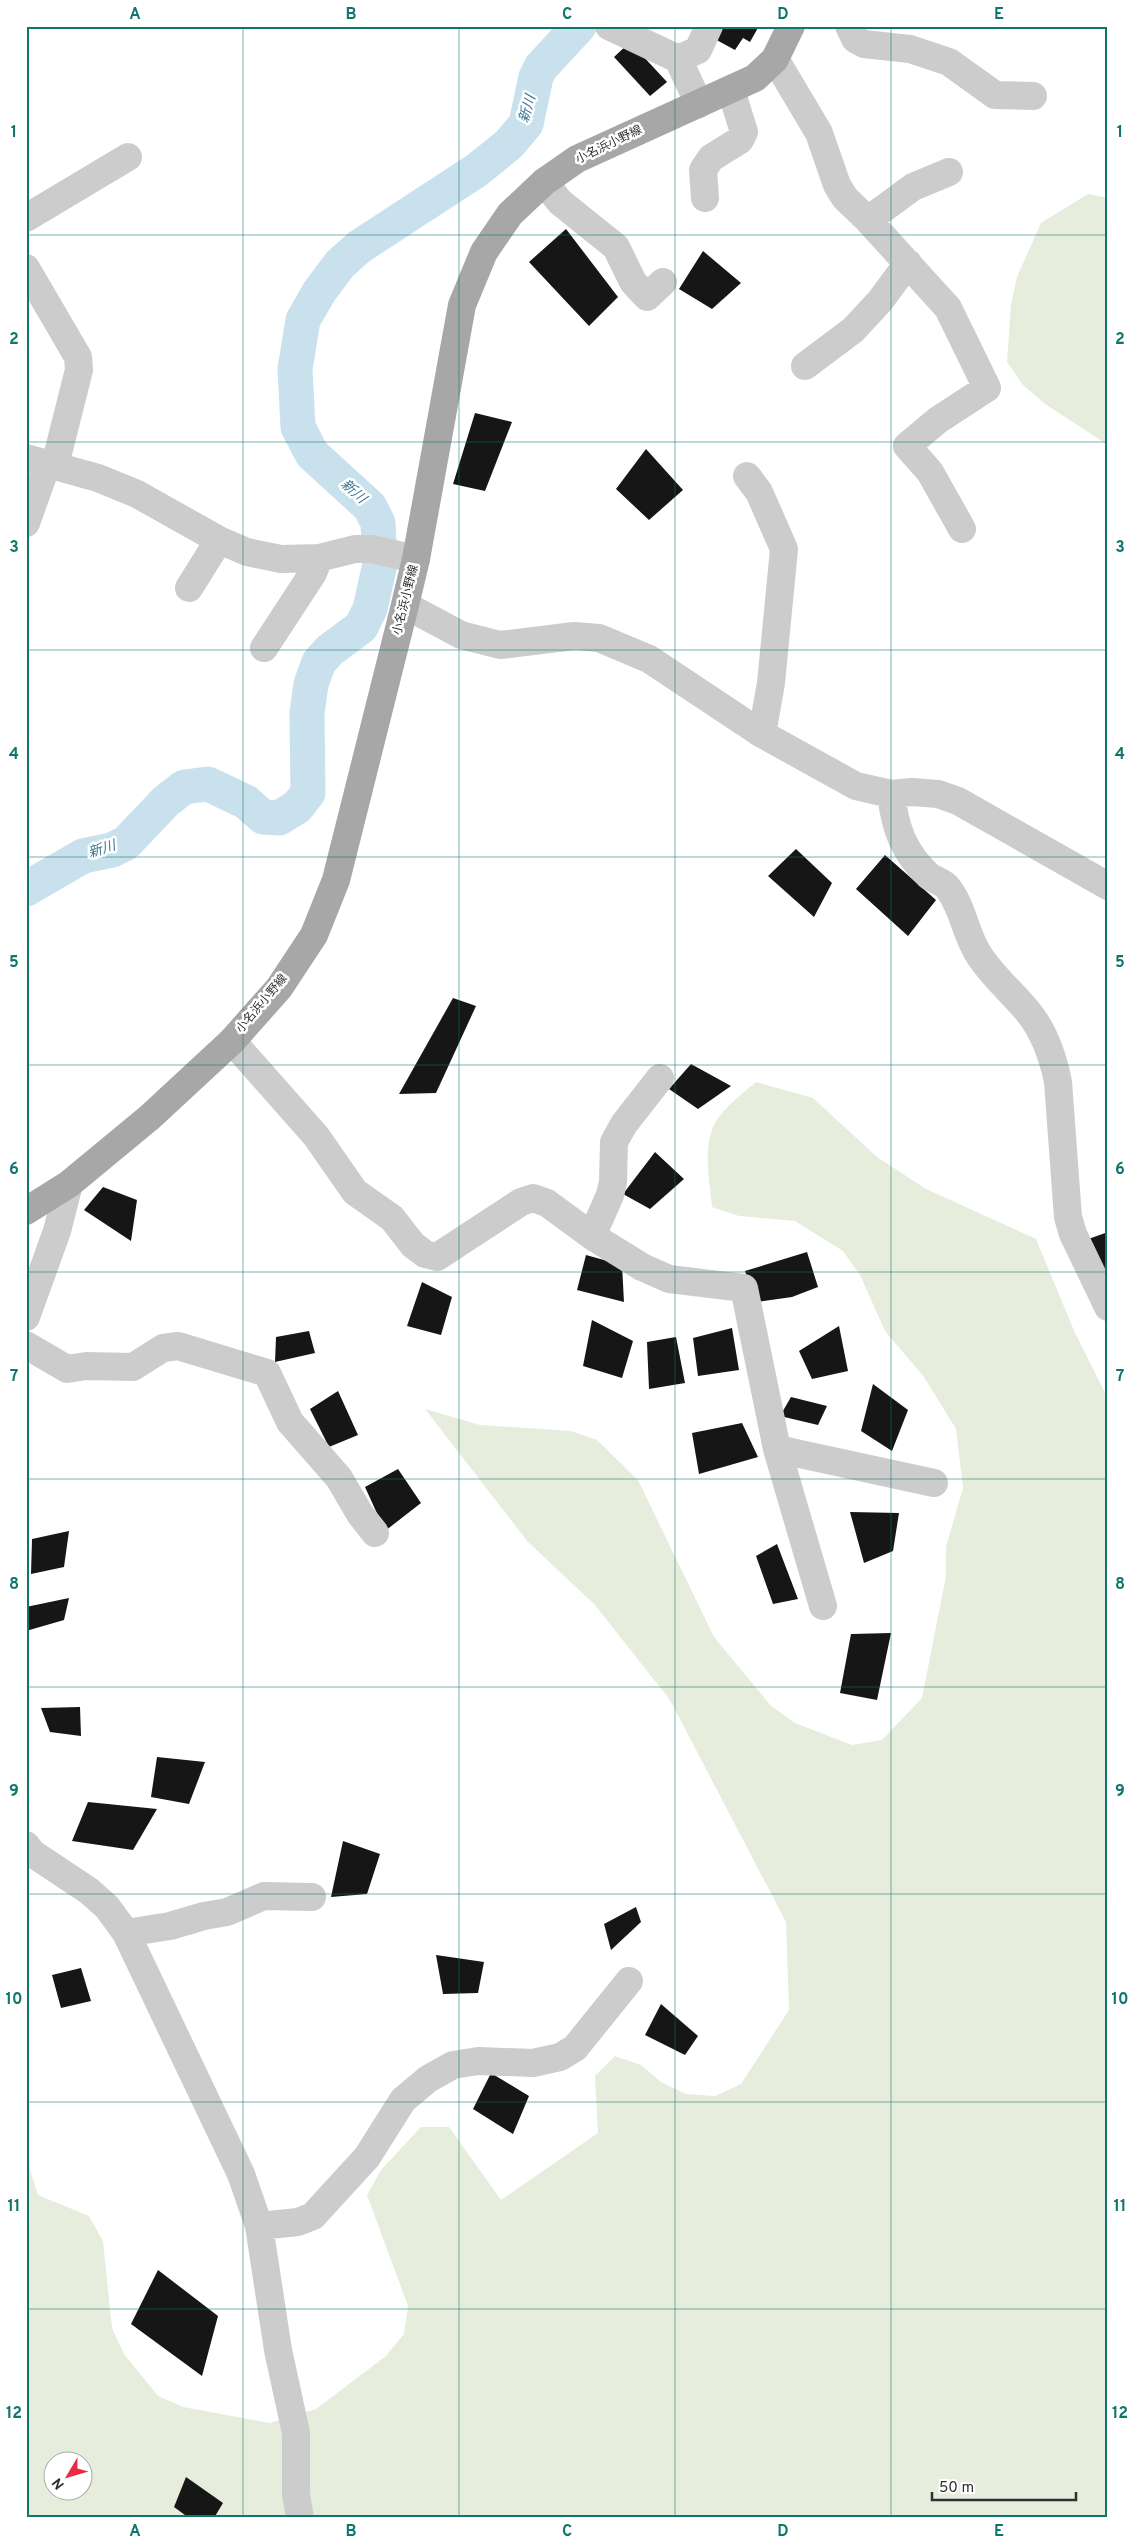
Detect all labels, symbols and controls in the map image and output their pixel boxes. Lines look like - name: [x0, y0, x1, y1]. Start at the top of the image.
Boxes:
- text: A: [129, 5, 141, 25]
- text: B: [345, 5, 357, 25]
- text: C: [562, 5, 572, 25]
- text: D: [777, 5, 789, 25]
- text: E: [994, 5, 1004, 25]
- water label: 新川: [516, 91, 541, 125]
- street label: 小名浜小野線: [573, 122, 645, 168]
- text: 1: [11, 123, 17, 143]
- text: 1: [1117, 123, 1123, 143]
- text: 2: [9, 330, 19, 350]
- text: 2: [1115, 330, 1125, 350]
- water label: 新川: [337, 476, 371, 509]
- text: 3: [9, 538, 19, 558]
- text: 3: [1115, 538, 1125, 558]
- street label: 小名浜小野線: [390, 563, 422, 637]
- text: 4: [9, 745, 19, 765]
- text: 4: [1115, 745, 1125, 765]
- water label: 新川: [86, 837, 120, 862]
- text: 5: [9, 953, 19, 973]
- text: 5: [1115, 953, 1125, 973]
- street label: 小名浜小野線: [233, 971, 291, 1037]
- text: 6: [9, 1160, 19, 1180]
- text: 6: [1115, 1160, 1125, 1180]
- text: 7: [10, 1367, 18, 1387]
- text: 7: [1116, 1367, 1124, 1387]
- text: 8: [9, 1575, 19, 1595]
- text: 8: [1115, 1575, 1125, 1595]
- text: 9: [9, 1782, 19, 1802]
- text: 9: [1115, 1782, 1125, 1802]
- text: 10: [6, 1990, 22, 2010]
- text: 10: [1112, 1990, 1128, 2010]
- text: 11: [8, 2197, 20, 2217]
- text: 11: [1114, 2197, 1126, 2217]
- text: 12: [6, 2404, 22, 2424]
- text: 12: [1112, 2404, 1128, 2424]
- north arrow: [42, 2452, 92, 2502]
- scale bar: [932, 2469, 1075, 2501]
- text: N: [49, 2474, 69, 2492]
- text: 50 m: [939, 2479, 974, 2498]
- text: A: [129, 2522, 141, 2542]
- text: B: [345, 2522, 357, 2542]
- text: C: [562, 2522, 572, 2542]
- text: D: [777, 2522, 789, 2542]
- text: E: [994, 2522, 1004, 2542]

